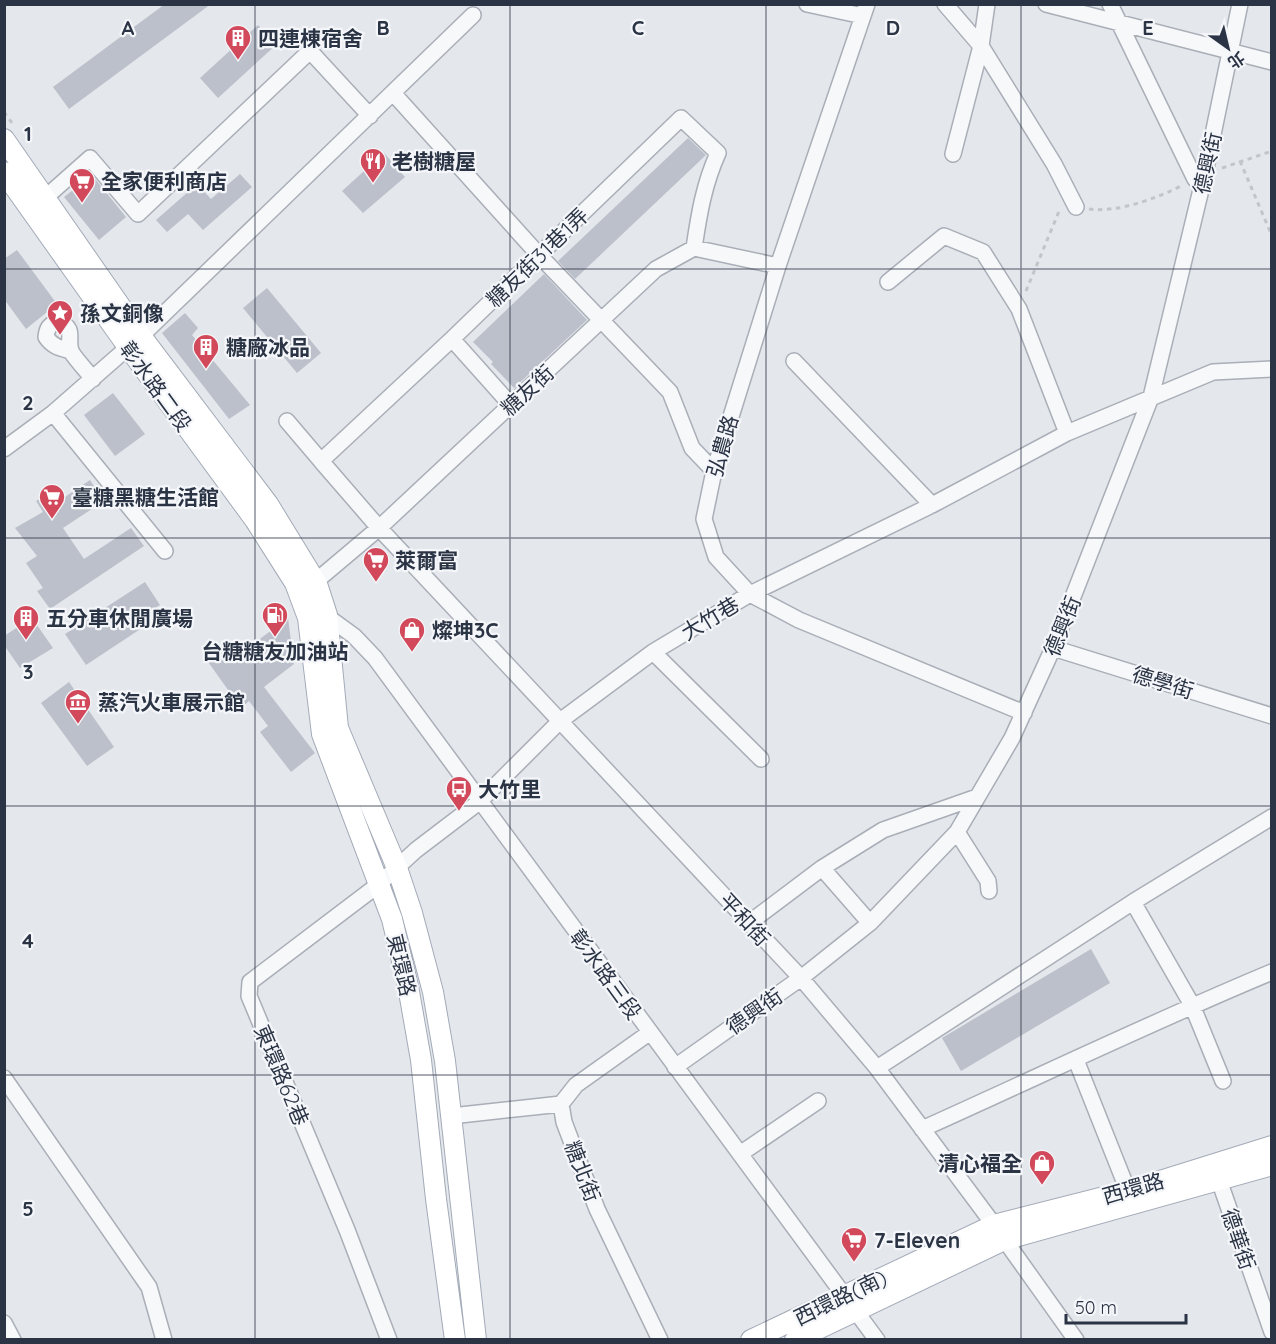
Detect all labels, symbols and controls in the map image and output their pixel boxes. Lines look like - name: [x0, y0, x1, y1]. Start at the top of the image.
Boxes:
- text: A: [122, 15, 135, 40]
- text: B: [376, 15, 390, 40]
- text: C: [632, 15, 645, 40]
- text: D: [886, 15, 900, 40]
- text: E: [1142, 15, 1154, 40]
- north arrow: [1198, 18, 1258, 78]
- building icon: 四連棟宿舍: [223, 23, 253, 61]
- place label: 四連棟宿舍: [258, 25, 363, 51]
- text: 北: [1224, 48, 1249, 73]
- text: 1: [24, 121, 32, 146]
- street label: 德興街: [1188, 129, 1226, 197]
- restaurant icon: 老樹糖屋: [358, 146, 388, 184]
- place label: 老樹糖屋: [392, 148, 476, 174]
- supermarket icon: 全家便利商店: [67, 166, 97, 204]
- place label: 全家便利商店: [101, 168, 227, 194]
- street label: 糖友街31巷1弄: [481, 202, 593, 312]
- place icon: 孫文銅像: [45, 298, 75, 336]
- place label: 孫文銅像: [80, 300, 164, 326]
- building icon: 糖廠冰品: [191, 332, 221, 370]
- place label: 糖廠冰品: [226, 334, 310, 360]
- street label: 彰水路二段: [115, 336, 197, 436]
- street label: 糖友街: [495, 359, 559, 421]
- text: 2: [22, 390, 34, 415]
- street label: 弘農路: [701, 412, 743, 480]
- supermarket icon: 臺糖黑糖生活館: [37, 482, 67, 520]
- place label: 臺糖黑糖生活館: [72, 484, 219, 510]
- supermarket icon: 萊爾富: [361, 545, 391, 583]
- place label: 萊爾富: [395, 547, 458, 573]
- street label: 大竹巷: [676, 591, 744, 645]
- street label: 德興街: [1038, 592, 1086, 660]
- fuel station icon: 台糖糖友加油站: [260, 600, 290, 638]
- building icon: 五分車休閒廣場: [11, 603, 41, 641]
- place label: 五分車休閒廣場: [46, 605, 193, 631]
- shop icon: 燦坤3C: [397, 615, 427, 653]
- place label: 燦坤3C: [432, 617, 498, 643]
- place label: 台糖糖友加油站: [202, 638, 349, 664]
- text: 3: [23, 659, 33, 684]
- street label: 德學街: [1129, 660, 1197, 704]
- museum icon: 蒸汽火車展示館: [63, 687, 93, 725]
- place label: 蒸汽火車展示館: [98, 689, 245, 715]
- bus stop icon: 大竹里: [444, 774, 474, 812]
- place label: 大竹里: [478, 776, 541, 802]
- street label: 平和街: [714, 887, 776, 951]
- street label: 彰水路三段: [565, 924, 647, 1024]
- text: 4: [22, 928, 34, 953]
- street label: 東環路: [382, 931, 422, 999]
- street label: 德興街: [721, 982, 787, 1040]
- street label: 東環路62巷: [249, 1021, 315, 1129]
- street label: 糖北街: [560, 1137, 606, 1205]
- shop icon: 清心福全: [1027, 1148, 1057, 1186]
- place label: 清心福全: [938, 1150, 1022, 1176]
- street label: 西環路: [1099, 1167, 1167, 1209]
- text: 5: [22, 1196, 34, 1221]
- street label: 德華街: [1216, 1205, 1262, 1273]
- supermarket icon: 7-Eleven: [839, 1225, 869, 1263]
- place label: 7-Eleven: [874, 1227, 960, 1253]
- street label: 西環路(南): [789, 1263, 891, 1331]
- scale bar: [1066, 1287, 1186, 1325]
- text: 50 m: [1075, 1296, 1117, 1319]

